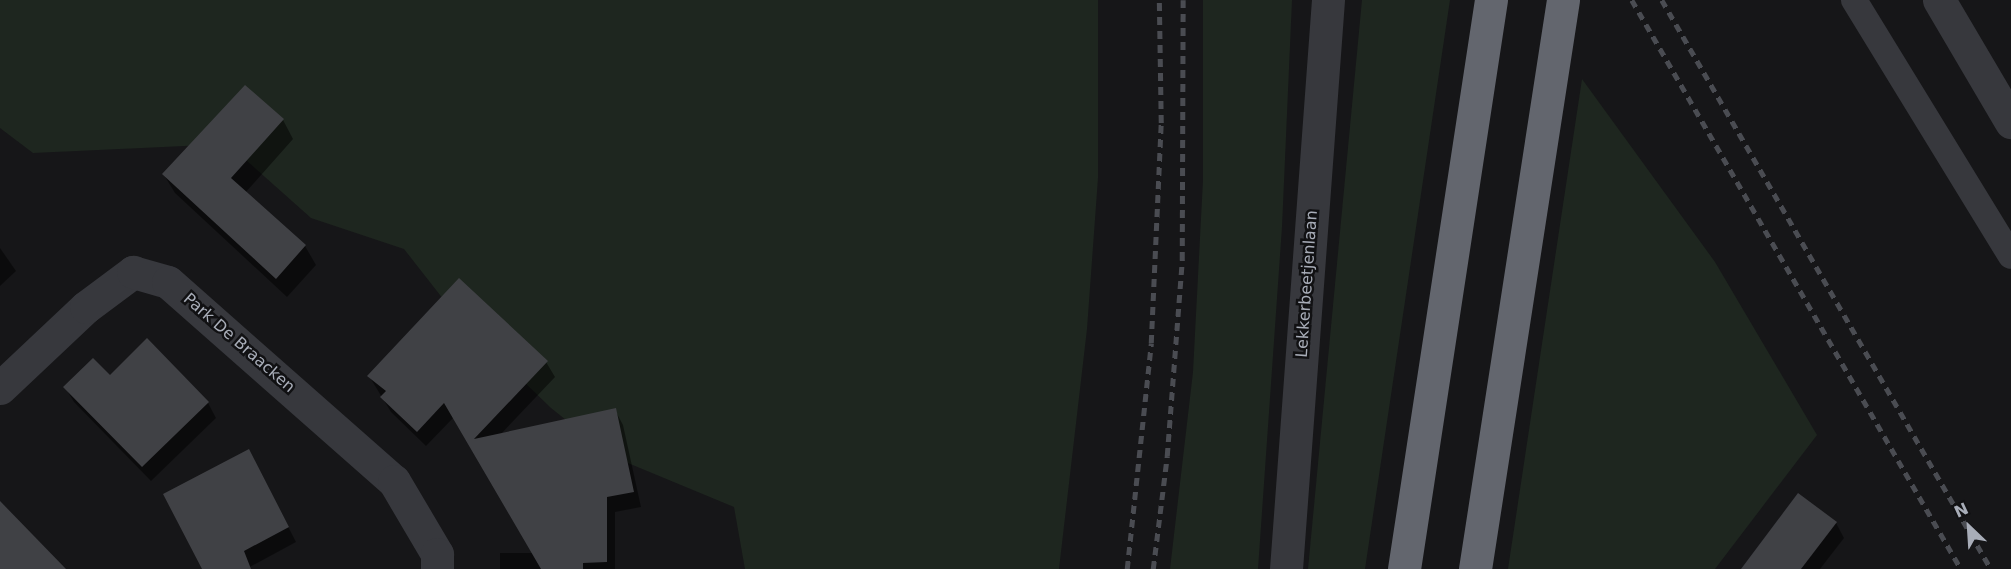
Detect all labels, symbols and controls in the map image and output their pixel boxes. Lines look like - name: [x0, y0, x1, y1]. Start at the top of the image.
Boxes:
- street label: Lekkerbeetjenlaan: [1292, 210, 1322, 358]
- street label: Park De Braacken: [179, 289, 299, 397]
- north arrow: [1939, 497, 1999, 557]
- text: N: [1951, 499, 1971, 522]

